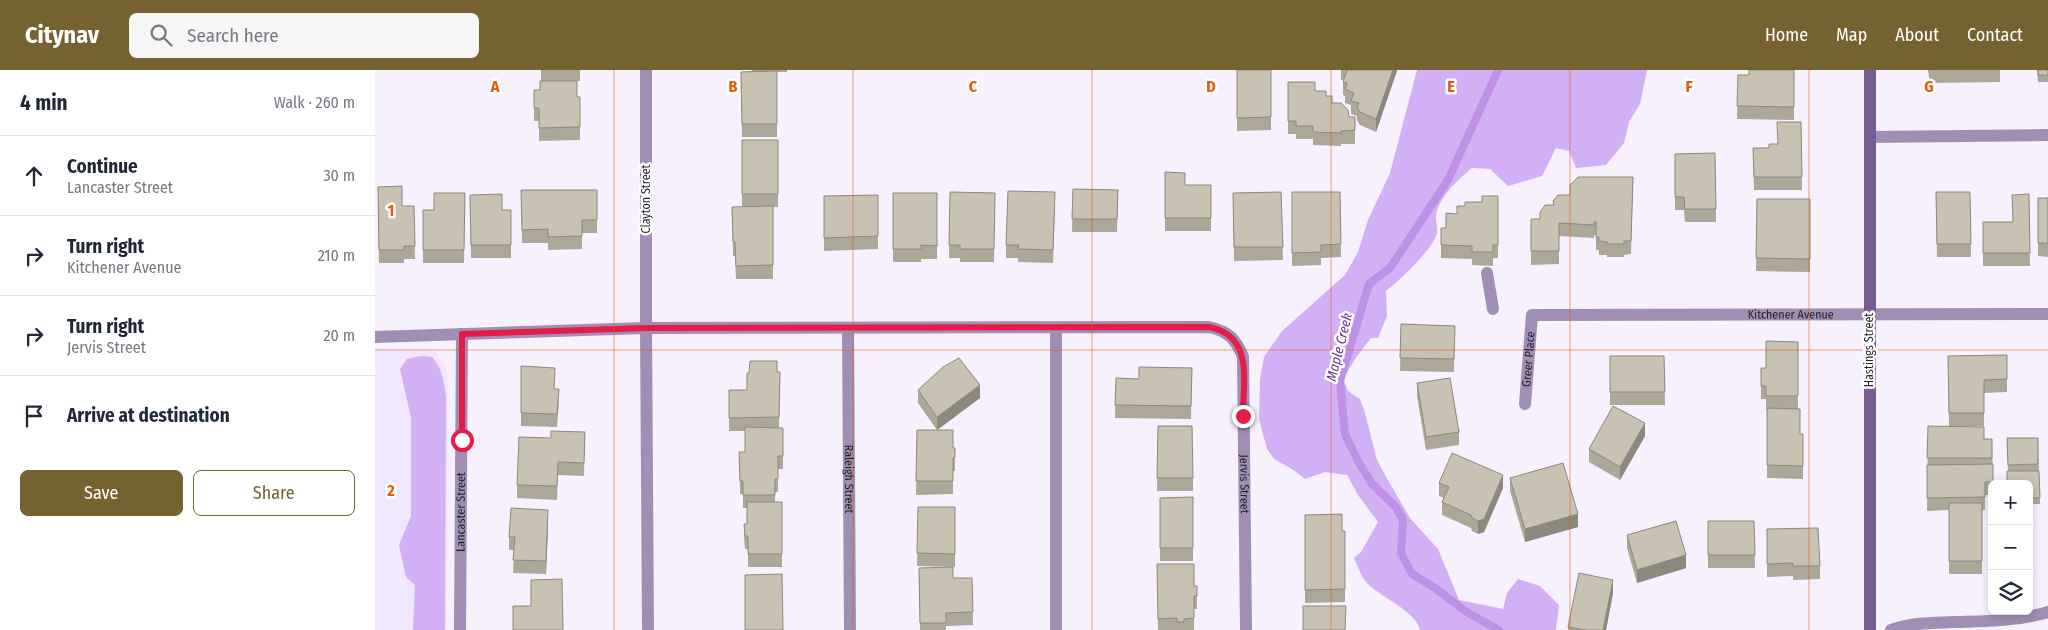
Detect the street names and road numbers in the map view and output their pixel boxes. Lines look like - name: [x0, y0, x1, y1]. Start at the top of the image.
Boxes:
- street label: Clayton Street: [639, 165, 653, 233]
- street label: Kitchener Avenue: [1748, 307, 1834, 322]
- street label: Hastings Street: [1862, 313, 1876, 387]
- street label: Greer Place: [1519, 331, 1538, 387]
- street label: Raleigh Street: [842, 445, 856, 513]
- street label: Jervis Street: [1237, 454, 1252, 514]
- street label: Lancaster Street: [454, 472, 468, 552]

